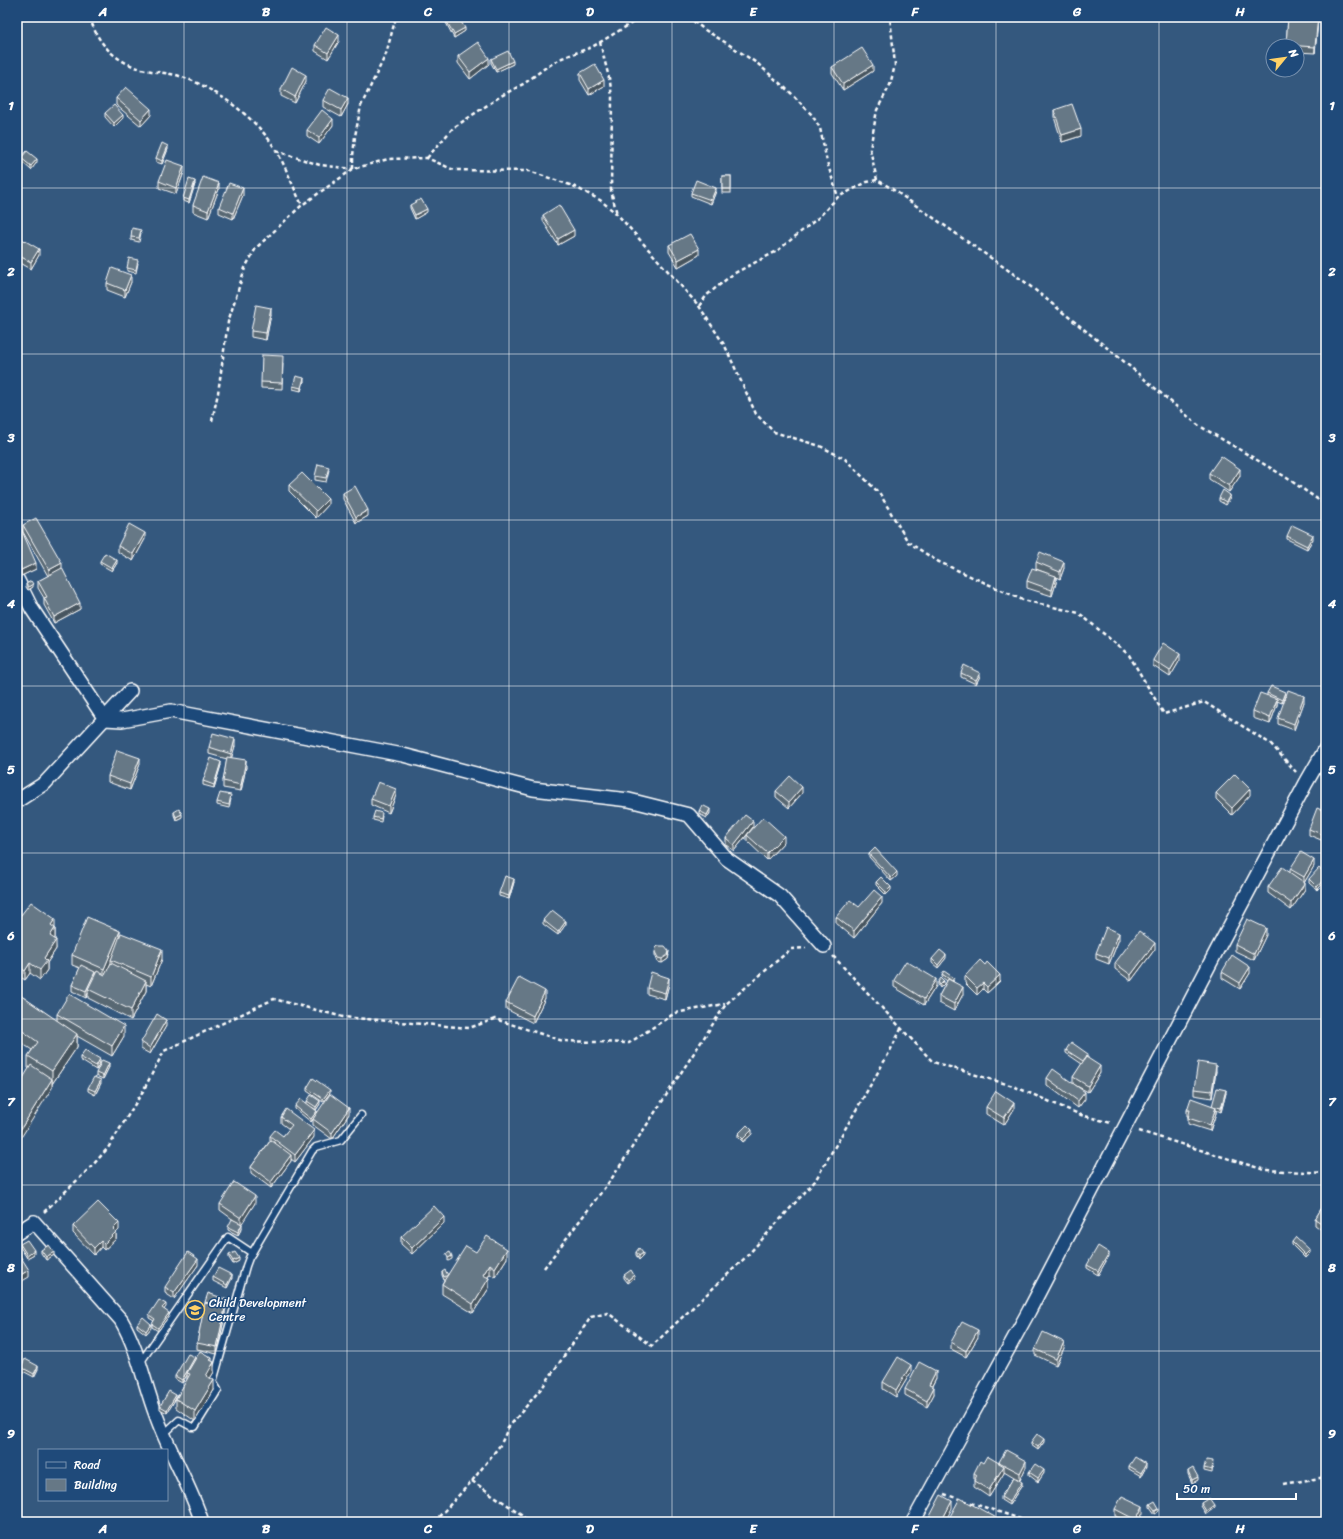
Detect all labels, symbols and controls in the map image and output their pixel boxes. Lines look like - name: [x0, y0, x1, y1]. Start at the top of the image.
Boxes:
- text: A: [98, 0, 107, 23]
- text: B: [262, 0, 271, 23]
- text: C: [423, 0, 433, 23]
- text: D: [586, 0, 594, 23]
- text: E: [749, 0, 758, 23]
- text: F: [910, 0, 919, 23]
- text: G: [1072, 0, 1082, 23]
- text: H: [1234, 0, 1245, 23]
- north arrow: [1265, 38, 1305, 78]
- text: N: [1283, 45, 1304, 62]
- text: 1: [8, 94, 14, 117]
- text: 1: [1329, 94, 1335, 117]
- text: 2: [6, 260, 15, 283]
- text: 2: [1327, 260, 1336, 283]
- text: 3: [6, 426, 15, 449]
- text: 3: [1327, 426, 1336, 449]
- text: 4: [6, 592, 16, 615]
- text: 4: [1327, 592, 1337, 615]
- text: 5: [7, 758, 15, 781]
- text: 5: [1328, 758, 1336, 781]
- text: 6: [6, 924, 15, 947]
- text: 6: [1327, 924, 1336, 947]
- text: 7: [7, 1090, 16, 1113]
- text: 7: [1328, 1090, 1337, 1113]
- text: 8: [6, 1256, 15, 1279]
- text: 8: [1327, 1256, 1336, 1279]
- place label: Child Development Centre: [209, 1292, 307, 1328]
- school or university icon: Child Development Centre: [184, 1299, 206, 1321]
- text: 9: [7, 1422, 15, 1445]
- text: 9: [1328, 1422, 1336, 1445]
- legend: [38, 1449, 168, 1501]
- text: Road: [74, 1454, 101, 1476]
- text: Building: [74, 1474, 117, 1496]
- scale bar: [1177, 1475, 1296, 1501]
- text: 50 m: [1183, 1478, 1210, 1500]
- text: A: [98, 1517, 107, 1539]
- text: B: [262, 1517, 271, 1539]
- text: C: [423, 1517, 433, 1539]
- text: D: [586, 1517, 594, 1539]
- text: E: [749, 1517, 758, 1539]
- text: F: [910, 1517, 919, 1539]
- text: G: [1072, 1517, 1082, 1539]
- text: H: [1234, 1517, 1245, 1539]

